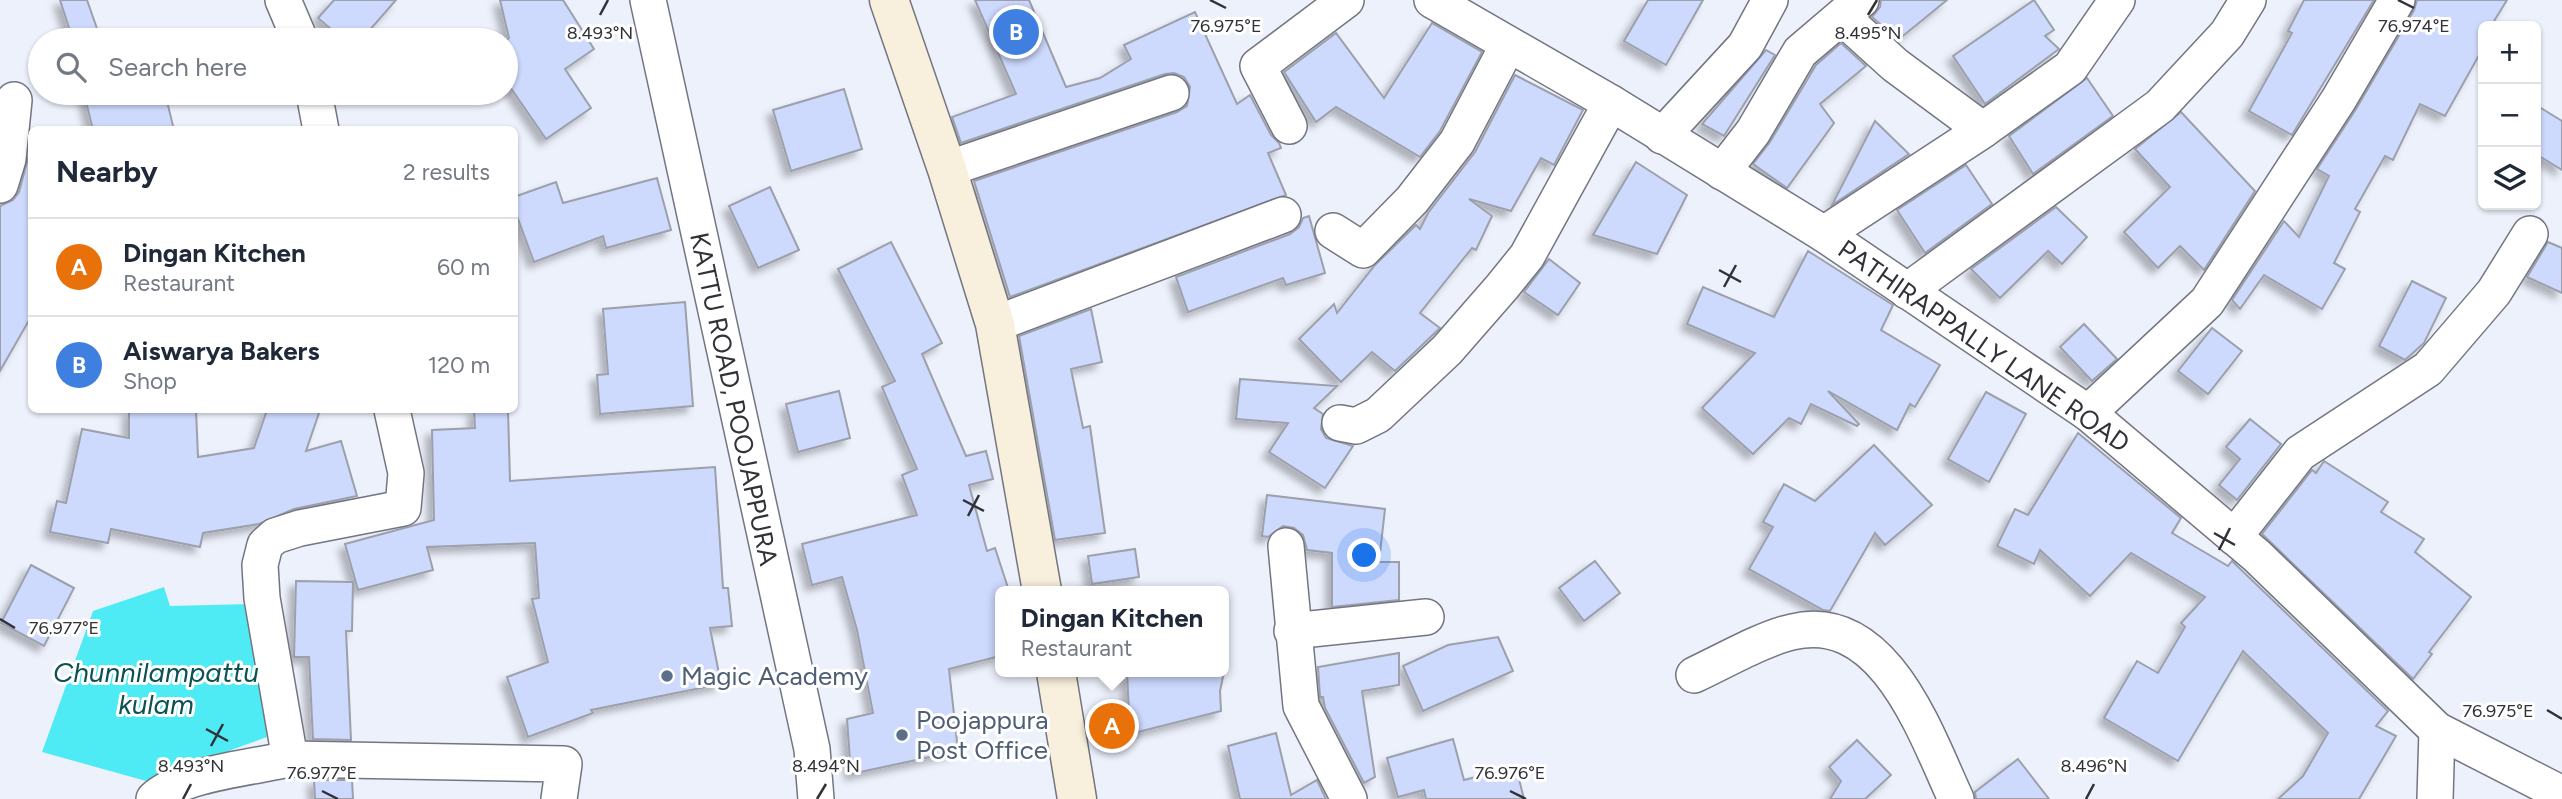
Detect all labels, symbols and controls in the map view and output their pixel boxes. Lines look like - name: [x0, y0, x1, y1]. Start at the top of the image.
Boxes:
- pin: B: [993, 6, 1039, 58]
- text: 76.975°E: [1190, 15, 1262, 37]
- text: 76.974°E: [2378, 15, 2450, 37]
- map controls: [2478, 21, 2541, 210]
- button: +: [2478, 21, 2541, 84]
- text: 8.493°N: [567, 22, 633, 44]
- text: 8.495°N: [1834, 22, 1902, 44]
- search box: [28, 28, 518, 105]
- icon: search: [52, 48, 90, 86]
- text: Search here: [108, 51, 247, 83]
- button: −: [2478, 84, 2541, 147]
- button: layers: [2478, 147, 2541, 210]
- text: Nearby: [56, 153, 158, 190]
- text: 2 results: [403, 158, 490, 186]
- street label: KATTU ROAD, POOJAPPURA: [683, 230, 785, 569]
- street label: PATHIRAPPALLY LANE ROAD: [1832, 233, 2136, 459]
- text: Dingan Kitchen: [123, 237, 306, 269]
- text: A: [71, 253, 87, 281]
- text: 60 m: [437, 253, 490, 281]
- text: Restaurant: [123, 269, 235, 297]
- text: Aiswarya Bakers: [123, 335, 320, 367]
- text: B: [72, 351, 86, 379]
- text: 120 m: [428, 351, 490, 379]
- text: Shop: [123, 367, 177, 395]
- your location: [1347, 538, 1381, 572]
- popup: [995, 586, 1229, 677]
- text: Dingan Kitchen: [1021, 602, 1203, 634]
- text: 76.977°E: [29, 617, 99, 639]
- text: Restaurant: [1021, 634, 1133, 662]
- water label: Chunnilampattu kulam: [53, 655, 259, 721]
- place label: Magic Academy: [681, 660, 868, 692]
- marker: Magic Academy: [659, 668, 675, 684]
- pin: A: [1089, 700, 1135, 752]
- text: 76.975°E: [2462, 700, 2534, 722]
- place label: Poojappura Post Office: [916, 704, 1049, 766]
- marker: Poojappura Post Office: [894, 727, 910, 743]
- text: 8.493°N: [158, 755, 224, 777]
- text: 8.494°N: [792, 755, 860, 777]
- text: 8.496°N: [2061, 755, 2127, 777]
- text: 76.977°E: [287, 762, 357, 784]
- text: 76.976°E: [1475, 762, 1545, 784]

